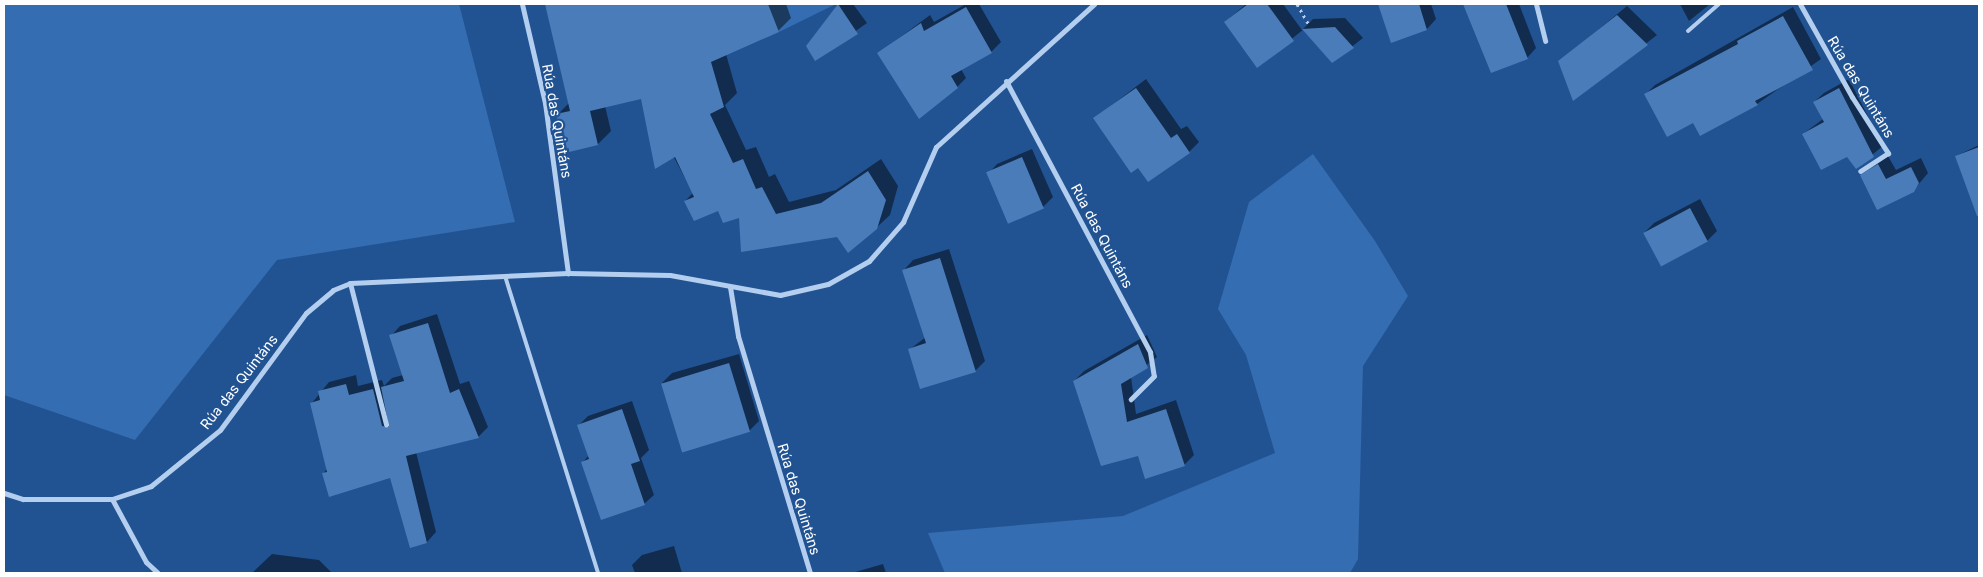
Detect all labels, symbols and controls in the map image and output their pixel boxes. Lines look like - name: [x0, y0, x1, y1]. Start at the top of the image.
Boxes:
- street label: Rúa das Quintáns: [1824, 33, 1898, 141]
- street label: Rúa das Quintáns: [539, 63, 575, 179]
- street label: Rúa das Quintáns: [1067, 181, 1137, 291]
- street label: Rúa das Quintáns: [197, 331, 281, 433]
- street label: Rúa das Quintáns: [774, 441, 824, 557]

